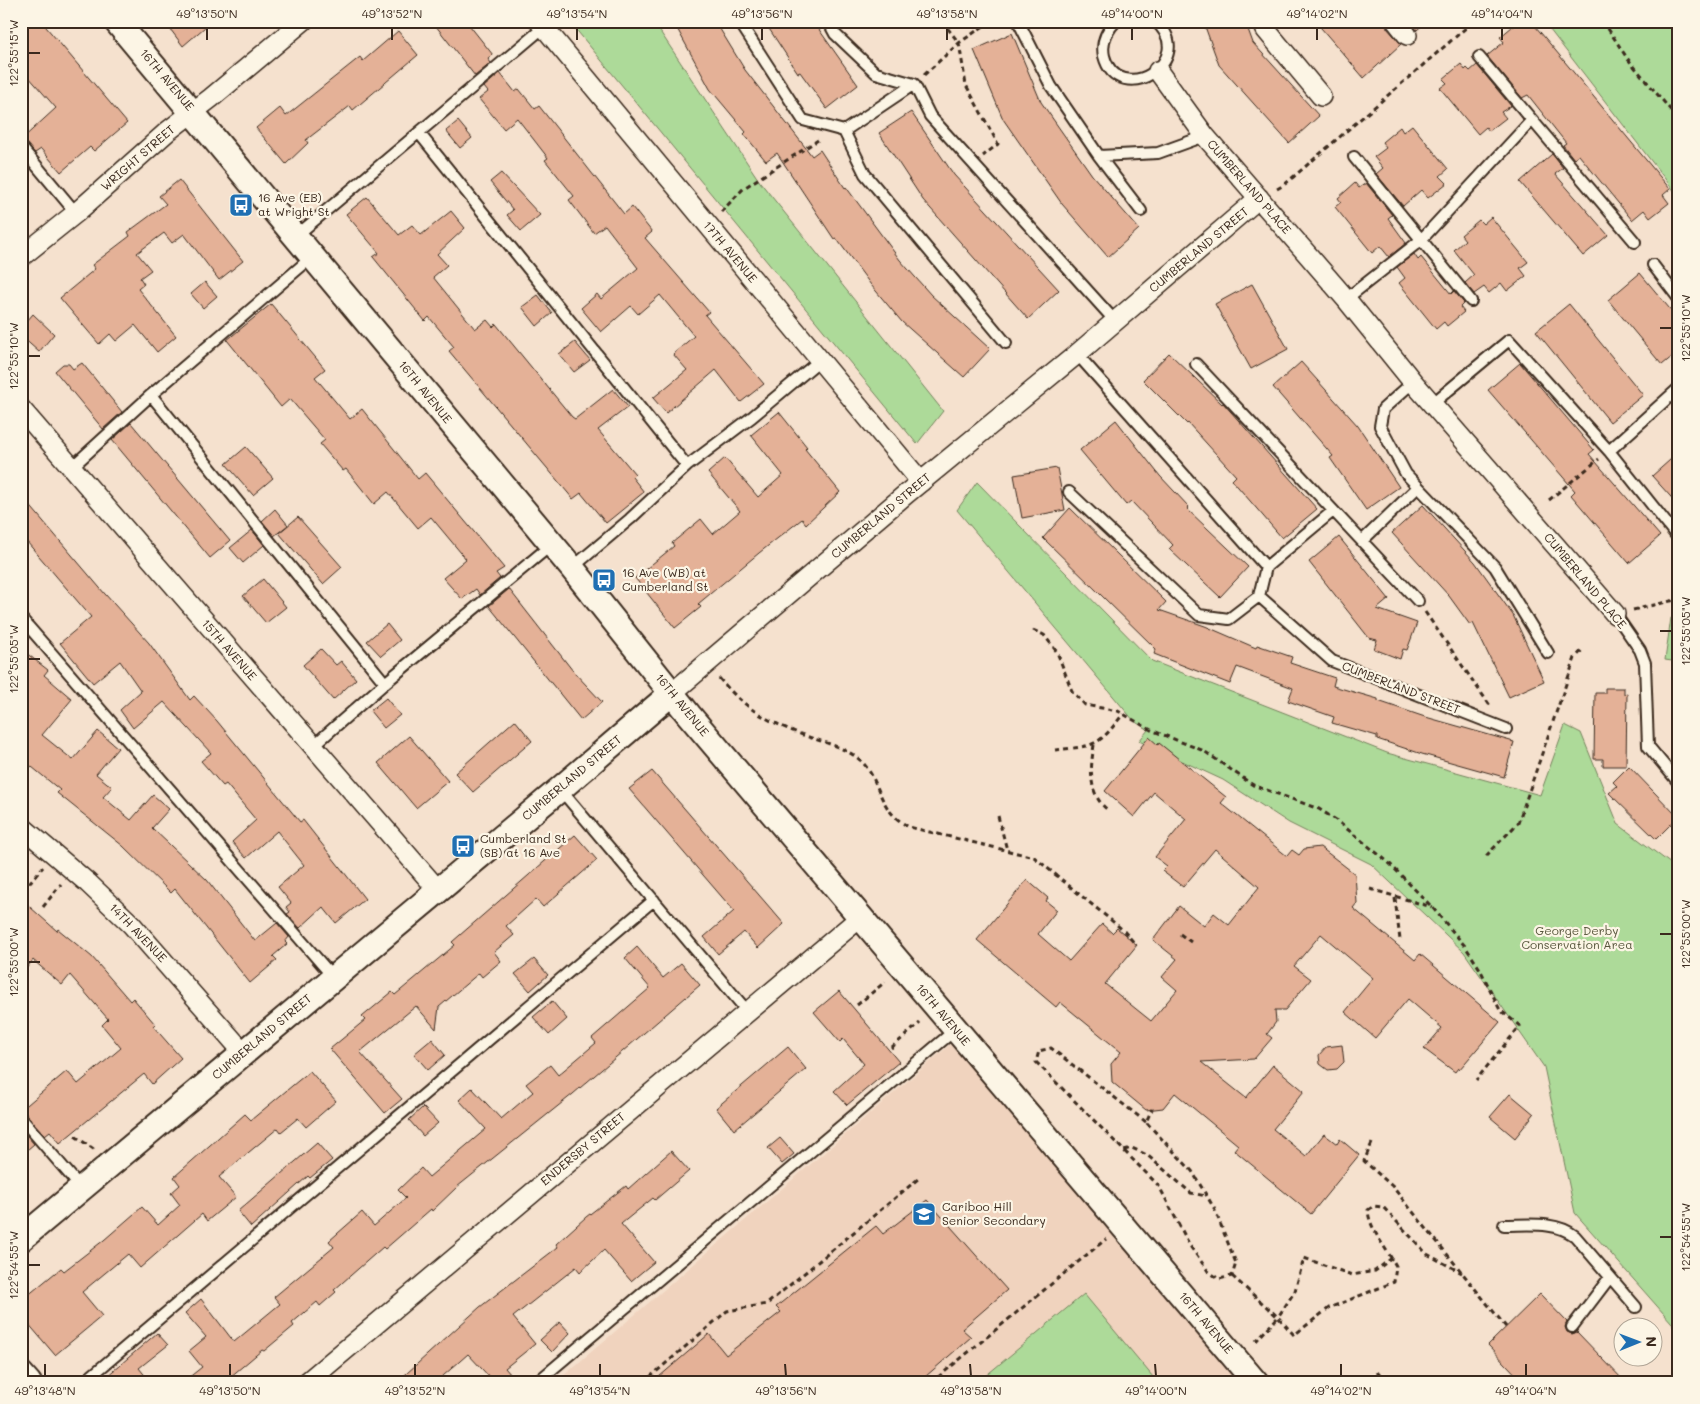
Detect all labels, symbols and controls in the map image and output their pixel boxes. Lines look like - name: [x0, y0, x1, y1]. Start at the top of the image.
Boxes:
- text: 49°13'50"N: [176, 5, 238, 21]
- text: 49°13'52"N: [362, 5, 422, 21]
- text: 49°13'54"N: [547, 5, 607, 21]
- text: 49°13'56"N: [731, 5, 793, 21]
- text: 49°13'58"N: [916, 5, 978, 21]
- text: 49°14'00"N: [1101, 5, 1163, 21]
- text: 49°14'02"N: [1287, 5, 1348, 21]
- text: 49°14'04"N: [1471, 5, 1533, 21]
- text: 122°55'15"W: [5, 19, 21, 87]
- street label: 16TH AVENUE: [137, 45, 199, 114]
- street label: WRIGHT STREET: [97, 120, 178, 194]
- street label: CUMBERLAND PLACE: [1204, 136, 1295, 237]
- place label: 16 Ave (EB) at Wright St: [258, 189, 330, 219]
- bus stop icon: 16 Ave (EB) at Wright St: [228, 192, 254, 218]
- street label: CUMBERLAND STREET: [1145, 203, 1252, 296]
- street label: 17TH AVENUE: [700, 217, 761, 286]
- text: 122°55'10"W: [1677, 294, 1693, 362]
- text: 122°55'10"W: [5, 322, 21, 390]
- street label: 16TH AVENUE: [395, 357, 456, 426]
- street label: CUMBERLAND STREET: [827, 469, 934, 562]
- street label: CUMBERLAND PLACE: [1541, 529, 1631, 632]
- place label: 16 Ave (WB) at Cumberland St: [622, 564, 708, 594]
- bus stop icon: 16 Ave (WB) at Cumberland St: [591, 567, 617, 593]
- text: 122°55'05"W: [1677, 596, 1693, 666]
- street label: 15TH AVENUE: [199, 615, 261, 683]
- text: 122°55'05"W: [5, 624, 21, 694]
- street label: CUMBERLAND STREET: [1340, 657, 1463, 717]
- street label: 16TH AVENUE: [652, 670, 713, 739]
- street label: CUMBERLAND STREET: [518, 731, 625, 824]
- place label: Cumberland St (SB) at 16 Ave: [480, 830, 566, 860]
- bus stop icon: Cumberland St (SB) at 16 Ave: [450, 833, 476, 859]
- street label: 14TH AVENUE: [106, 899, 171, 965]
- text: 122°55'00"W: [1677, 899, 1693, 969]
- park label: George Derby Conservation Area: [1521, 922, 1633, 952]
- text: 122°55'00"W: [5, 927, 21, 997]
- street label: 16TH AVENUE: [913, 980, 975, 1049]
- street label: CUMBERLAND STREET: [208, 990, 315, 1083]
- street label: ENDERSBY STREET: [537, 1108, 628, 1188]
- place label: Cariboo Hill Senior Secondary: [942, 1198, 1046, 1228]
- school or university icon: Cariboo Hill Senior Secondary: [911, 1201, 937, 1227]
- text: 122°54'55"W: [1677, 1203, 1693, 1271]
- text: 122°54'55"W: [5, 1231, 21, 1299]
- street label: 16TH AVENUE: [1176, 1288, 1238, 1357]
- north arrow: [1612, 1316, 1662, 1366]
- text: N: [1642, 1336, 1661, 1347]
- text: 49°13'48"N: [14, 1382, 76, 1398]
- text: 49°13'50"N: [199, 1382, 261, 1398]
- text: 49°13'52"N: [385, 1382, 445, 1398]
- text: 49°13'54"N: [570, 1382, 630, 1398]
- text: 49°13'56"N: [755, 1382, 817, 1398]
- text: 49°13'58"N: [940, 1382, 1002, 1398]
- text: 49°14'00"N: [1125, 1382, 1187, 1398]
- text: 49°14'02"N: [1311, 1382, 1372, 1398]
- text: 49°14'04"N: [1495, 1382, 1557, 1398]

